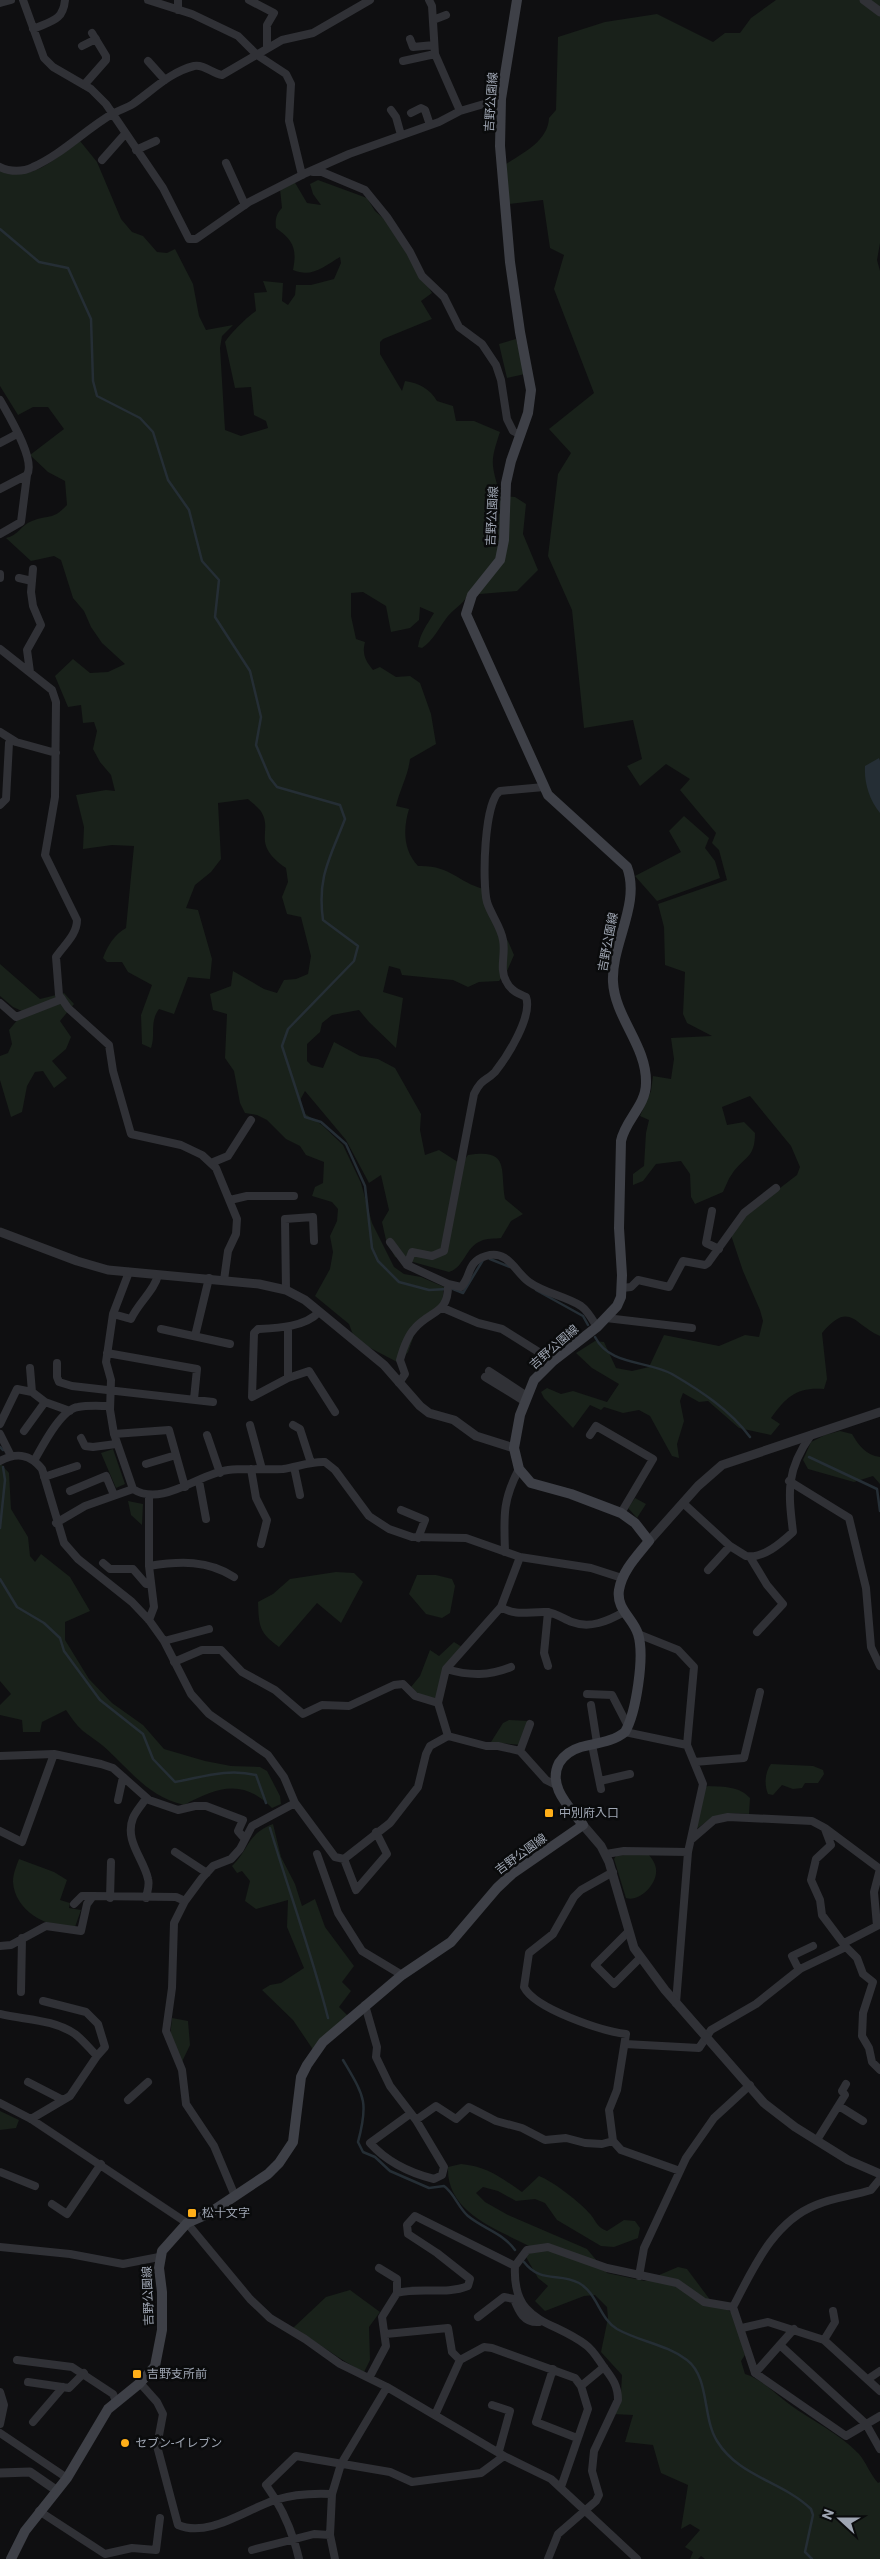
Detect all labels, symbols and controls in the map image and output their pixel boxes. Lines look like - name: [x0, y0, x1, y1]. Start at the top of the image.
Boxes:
- street label: 吉野公園線: [482, 72, 500, 132]
- street label: 吉野公園線: [483, 486, 501, 546]
- street label: 吉野公園線: [595, 911, 621, 973]
- street label: 吉野公園線: [527, 1322, 581, 1372]
- place label: 中別府入口: [559, 1806, 619, 1820]
- marker: 中別府入口: [543, 1807, 555, 1819]
- street label: 吉野公園線: [493, 1831, 549, 1877]
- place label: 松十文字: [202, 2206, 250, 2220]
- marker: 松十文字: [186, 2207, 198, 2219]
- street label: 吉野公園線: [140, 2266, 156, 2326]
- place label: 吉野支所前: [147, 2367, 207, 2381]
- marker: 吉野支所前: [131, 2368, 143, 2380]
- place label: セブン-イレブン: [135, 2436, 222, 2450]
- marker: セブン-イレブン: [119, 2437, 131, 2449]
- north arrow: [815, 2494, 865, 2544]
- text: N: [819, 2507, 837, 2522]

